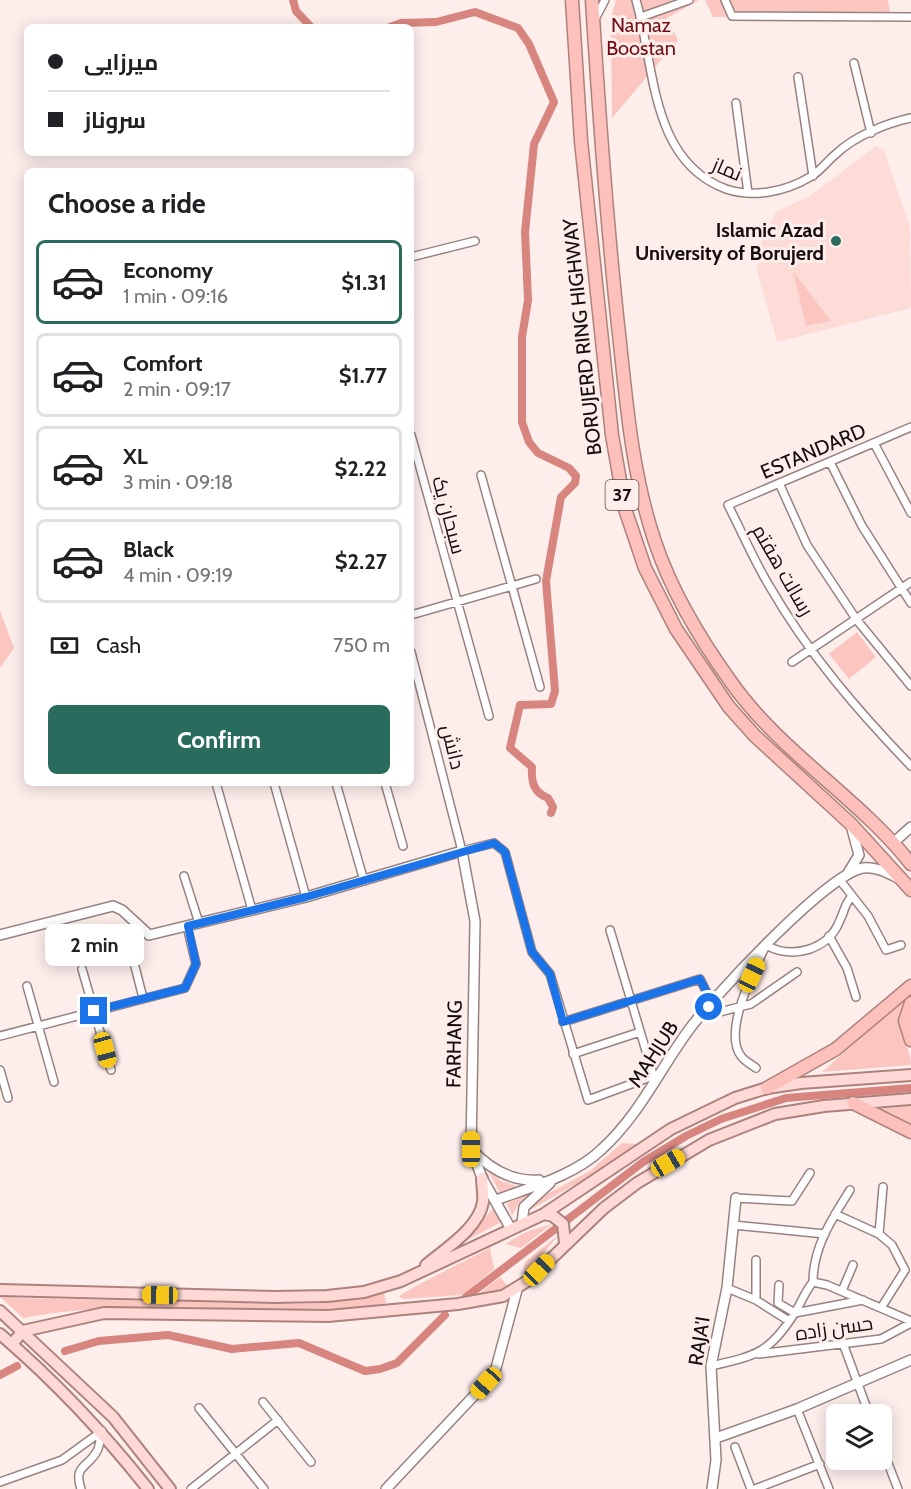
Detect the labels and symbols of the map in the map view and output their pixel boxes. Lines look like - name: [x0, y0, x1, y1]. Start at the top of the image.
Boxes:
- park label: Namaz Boostan: [606, 13, 676, 60]
- street label: نماز: [708, 152, 745, 186]
- street label: BORUJERD RING HIGHWAY: [558, 217, 606, 456]
- place label: Islamic Azad University of Borujerd: [635, 218, 824, 265]
- marker: Islamic Azad University of Borujerd: [829, 234, 843, 248]
- street label: ESTANDARD: [757, 418, 869, 484]
- street label: سبحان یک: [426, 473, 471, 557]
- road number: 37: [606, 480, 638, 510]
- street label: رسالت هفتم: [745, 520, 819, 621]
- street label: دانش: [435, 722, 470, 772]
- callout: 2 min: [44, 924, 144, 966]
- car: [736, 955, 768, 995]
- route start: [695, 993, 722, 1020]
- route end: [80, 997, 107, 1024]
- street label: FARHANG: [441, 1000, 467, 1088]
- street label: MAHJUB: [623, 1016, 683, 1092]
- car: [92, 1030, 118, 1070]
- car: [462, 1131, 480, 1167]
- car: [648, 1146, 688, 1180]
- car: [520, 1251, 558, 1289]
- car: [142, 1286, 178, 1304]
- street label: حسن زاده: [794, 1311, 875, 1346]
- street label: RAJA'I: [683, 1315, 715, 1367]
- car: [467, 1364, 505, 1402]

